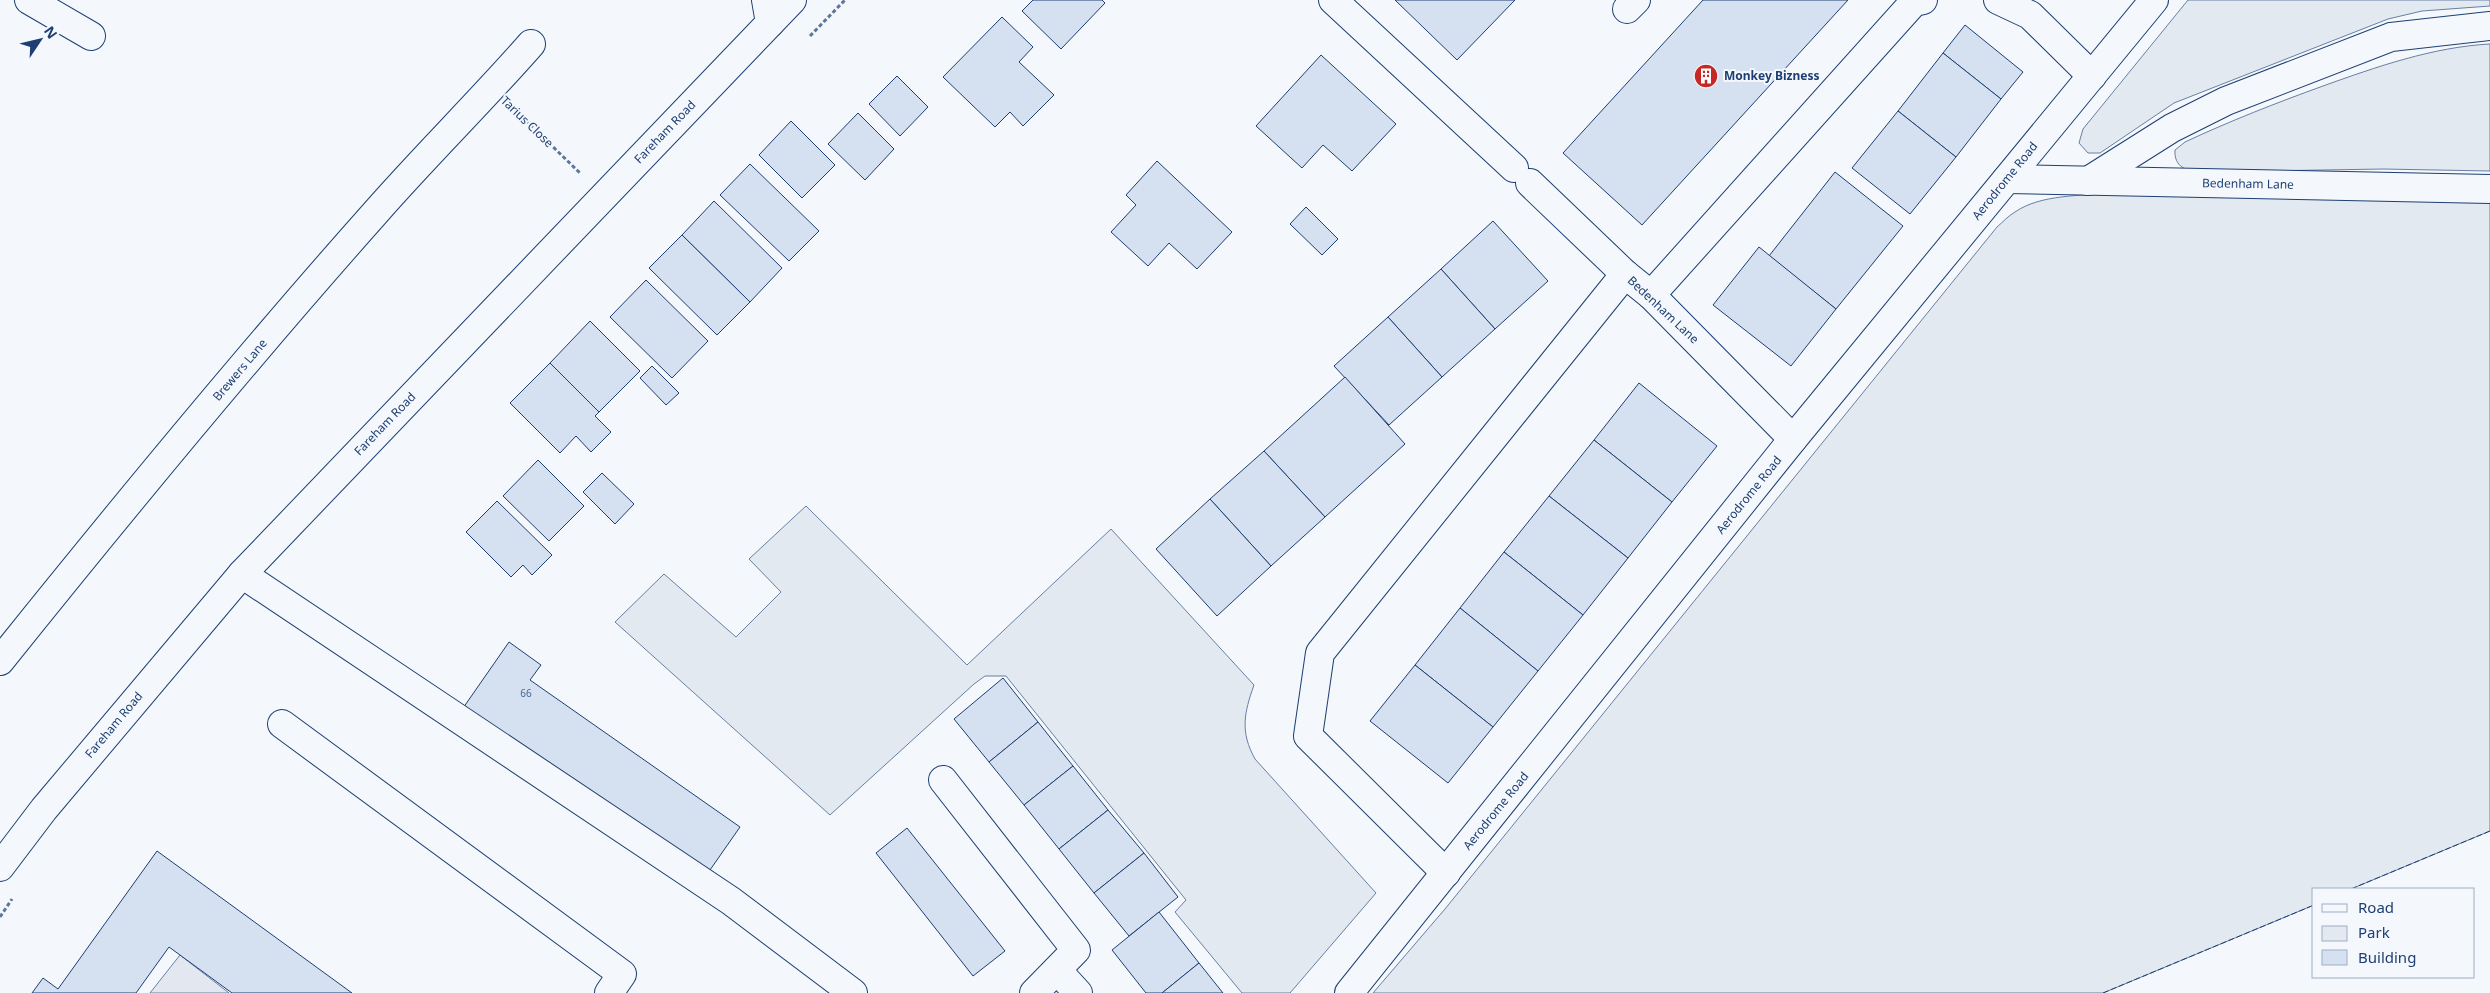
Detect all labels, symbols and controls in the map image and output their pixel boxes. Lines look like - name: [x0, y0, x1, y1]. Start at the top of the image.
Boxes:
- north arrow: [15, 15, 65, 65]
- text: N: [40, 22, 62, 42]
- building icon: Monkey Bizness: [1693, 63, 1719, 89]
- place label: Monkey Bizness: [1724, 67, 1819, 84]
- street label: Tarius Close: [497, 92, 558, 151]
- street label: Fareham Road: [630, 96, 699, 167]
- street label: Aerodrome Road: [1968, 138, 2041, 223]
- street label: Bedenham Lane: [2202, 174, 2294, 193]
- street label: Bedenham Lane: [1624, 272, 1703, 347]
- street label: Brewers Lane: [209, 335, 271, 404]
- street label: Fareham Road: [350, 388, 419, 459]
- street label: Aerodrome Road: [1712, 452, 1785, 537]
- house number: 66: [520, 686, 532, 700]
- street label: Fareham Road: [81, 688, 146, 761]
- street label: Aerodrome Road: [1459, 768, 1532, 853]
- legend: [2312, 888, 2475, 978]
- text: Road: [2358, 897, 2394, 917]
- text: Park: [2358, 922, 2390, 942]
- text: Building: [2358, 947, 2416, 967]

